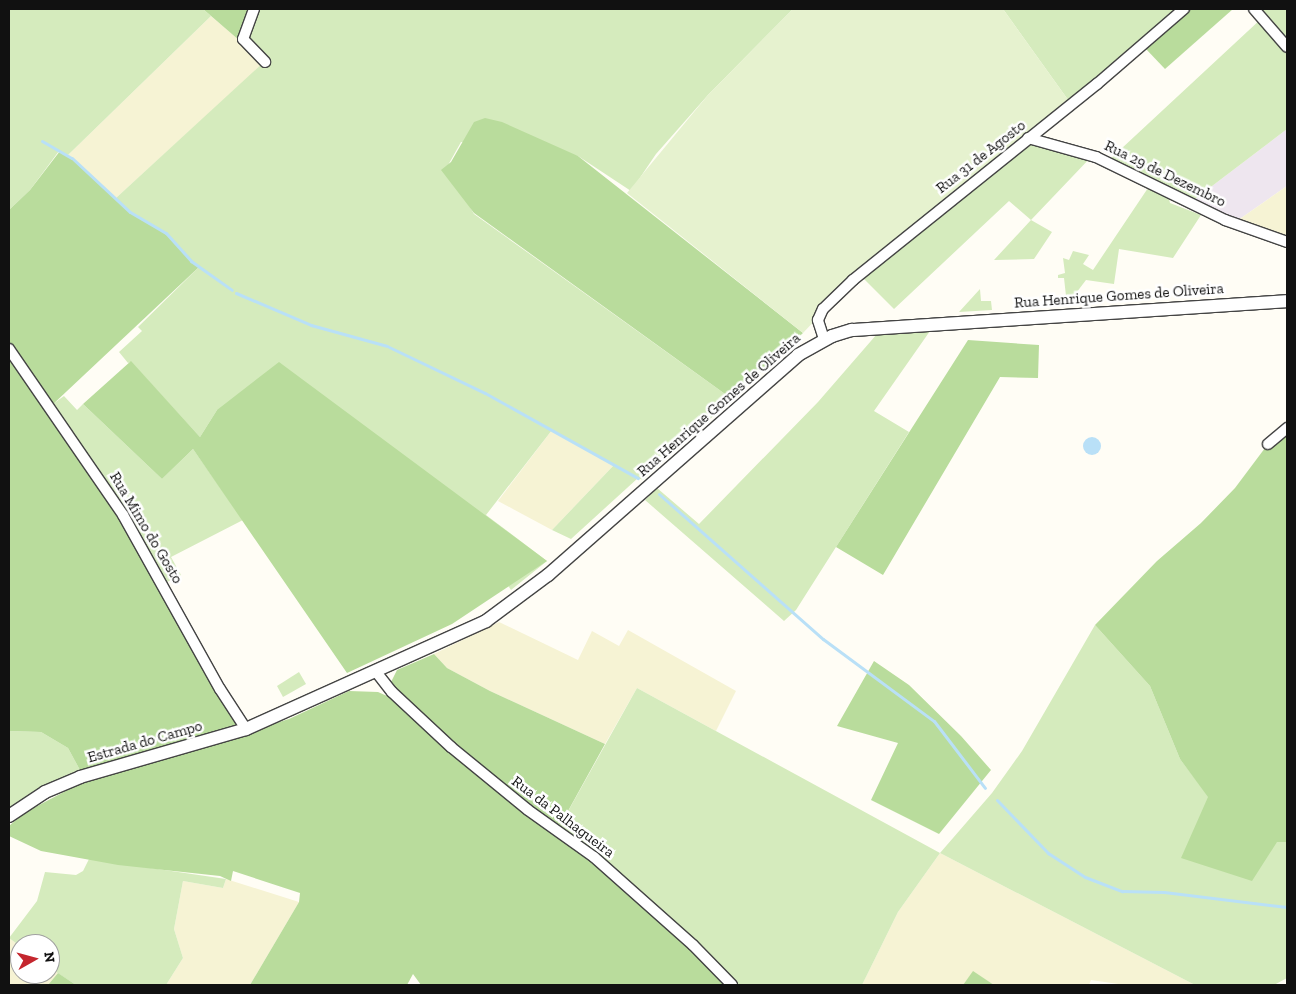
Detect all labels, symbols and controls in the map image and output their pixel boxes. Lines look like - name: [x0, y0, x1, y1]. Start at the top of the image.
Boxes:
- street label: Rua 31 de Agosto: [933, 116, 1029, 198]
- street label: Rua 29 de Dezembro: [1101, 137, 1229, 211]
- street label: Rua Henrique Gomes de Oliveira: [1014, 280, 1224, 312]
- street label: Rua Henrique Gomes de Oliveira: [634, 329, 804, 481]
- street label: Rua Mimo do Gosto: [106, 469, 186, 587]
- street label: Estrada do Campo: [86, 717, 204, 767]
- street label: Rua da Palhagueira: [508, 772, 618, 862]
- north arrow: [10, 934, 60, 984]
- text: N: [40, 951, 58, 964]

